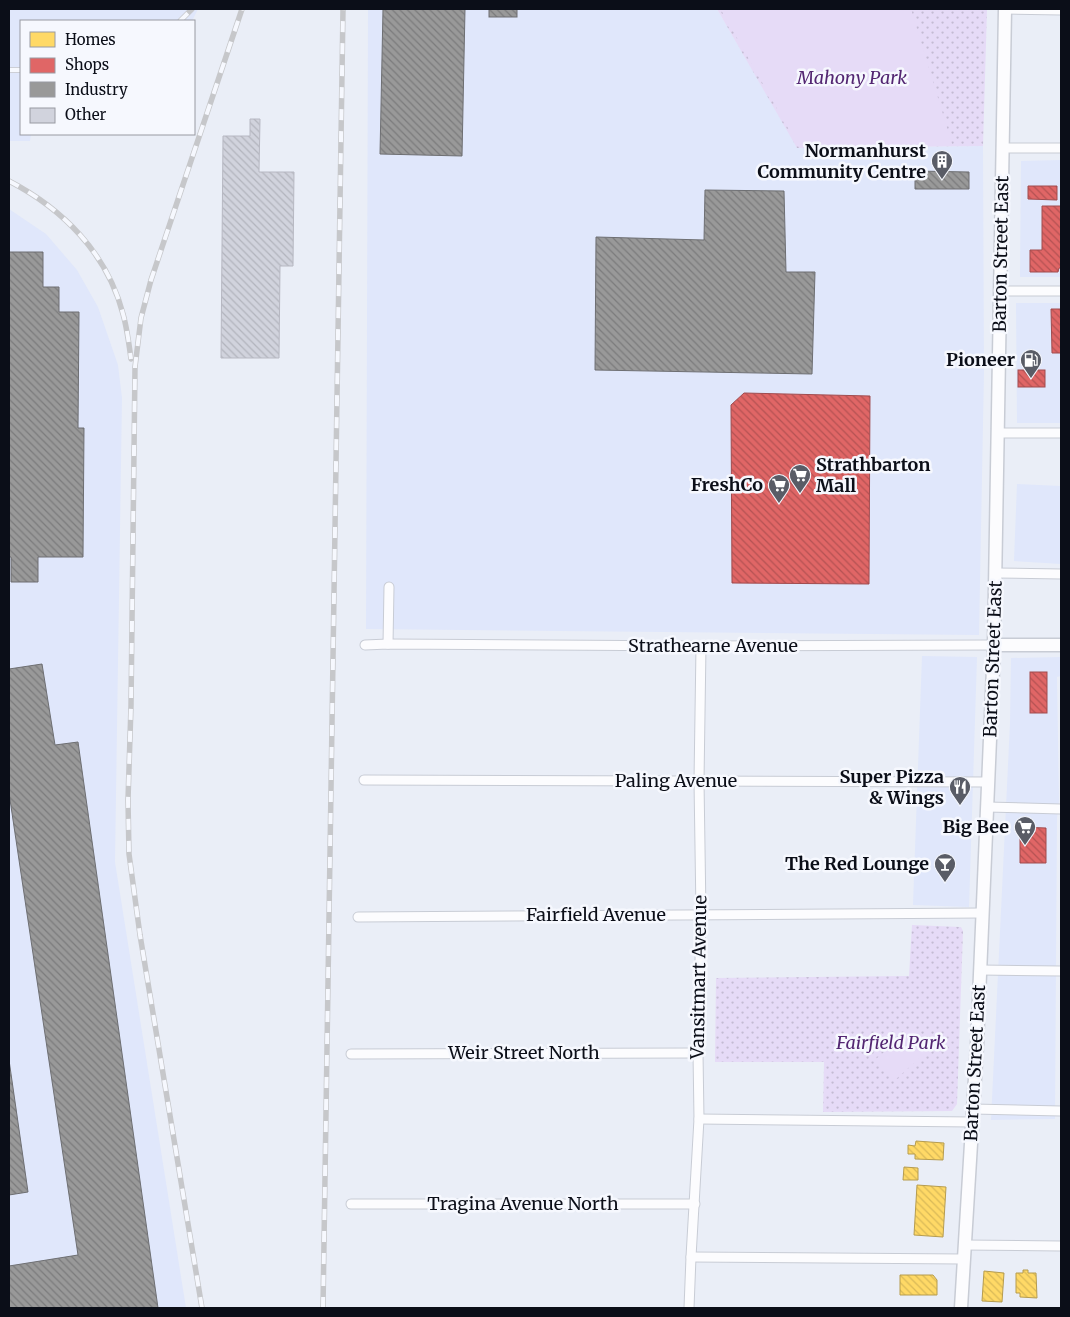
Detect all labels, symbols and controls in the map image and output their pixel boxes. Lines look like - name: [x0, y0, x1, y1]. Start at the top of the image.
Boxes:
- legend: [20, 20, 195, 135]
- text: Homes: [65, 30, 116, 49]
- text: Shops: [65, 55, 109, 74]
- park label: Mahony Park: [796, 66, 907, 89]
- text: Industry: [65, 80, 128, 99]
- text: Other: [65, 105, 107, 124]
- place label: Normanhurst Community Centre: [757, 139, 927, 183]
- building icon: Normanhurst Community Centre: [930, 149, 954, 180]
- street label: Barton Street East: [988, 175, 1013, 333]
- place label: Pioneer: [946, 348, 1015, 371]
- fuel station icon: Pioneer: [1019, 348, 1043, 379]
- place label: Strathbarton Mall: [816, 453, 931, 497]
- supermarket icon: Strathbarton Mall: [788, 463, 812, 494]
- place label: FreshCo: [691, 473, 763, 496]
- supermarket icon: FreshCo: [767, 473, 791, 504]
- street label: Barton Street East: [978, 580, 1007, 738]
- street label: Strathearne Avenue: [628, 634, 798, 657]
- place label: Super Pizza & Wings: [840, 765, 944, 809]
- street label: Paling Avenue: [615, 769, 737, 792]
- restaurant icon: Super Pizza & Wings: [948, 775, 972, 806]
- place label: Big Bee: [942, 815, 1009, 838]
- supermarket icon: Big Bee: [1013, 815, 1037, 846]
- place label: The Red Lounge: [785, 852, 929, 875]
- bar icon: The Red Lounge: [933, 852, 957, 883]
- street label: Vansitmart Avenue: [686, 895, 711, 1060]
- street label: Fairfield Avenue: [526, 903, 666, 926]
- street label: Barton Street East: [959, 984, 990, 1142]
- park label: Fairfield Park: [835, 1031, 946, 1054]
- street label: Weir Street North: [447, 1041, 600, 1064]
- street label: Tragina Avenue North: [427, 1192, 619, 1215]

